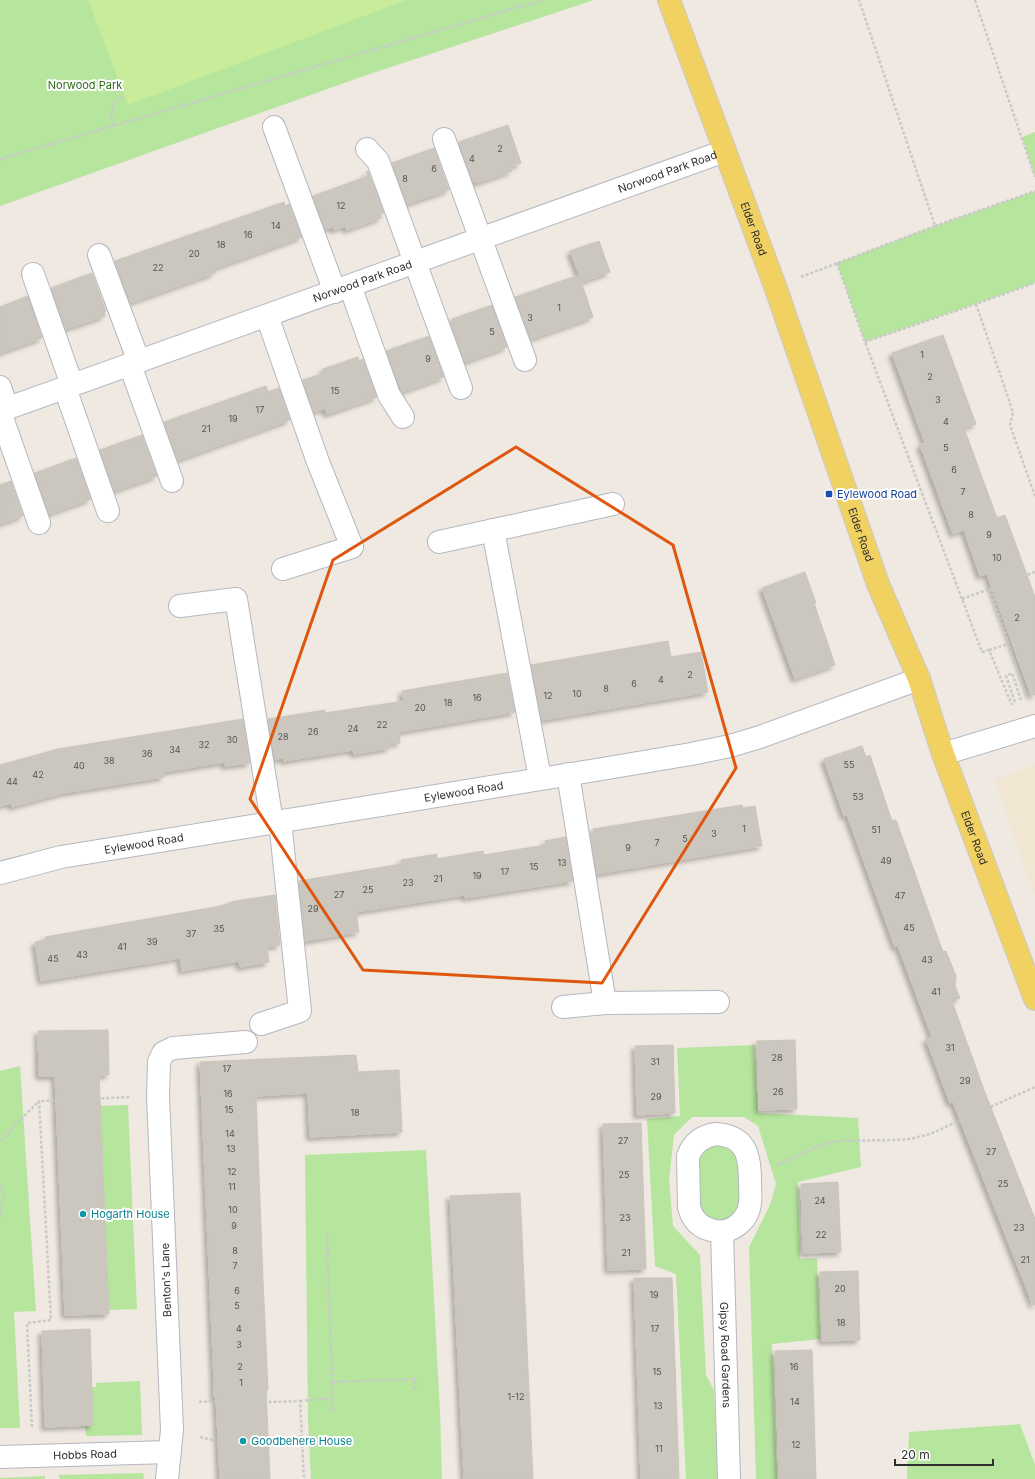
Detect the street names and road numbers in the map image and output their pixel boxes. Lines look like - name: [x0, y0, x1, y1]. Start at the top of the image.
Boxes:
- street label: Norwood Park Road: [616, 147, 719, 196]
- street label: Elder Road: [737, 200, 770, 258]
- street label: Norwood Park Road: [311, 257, 414, 305]
- street label: Elder Road: [845, 506, 877, 563]
- street label: Eylewood Road: [423, 778, 504, 805]
- street label: Elder Road: [958, 809, 991, 867]
- street label: Eylewood Road: [103, 830, 185, 857]
- street label: Benton's Lane: [158, 1243, 174, 1317]
- street label: Gipsy Road Gardens: [717, 1302, 734, 1408]
- street label: Hobbs Road: [53, 1447, 117, 1462]

